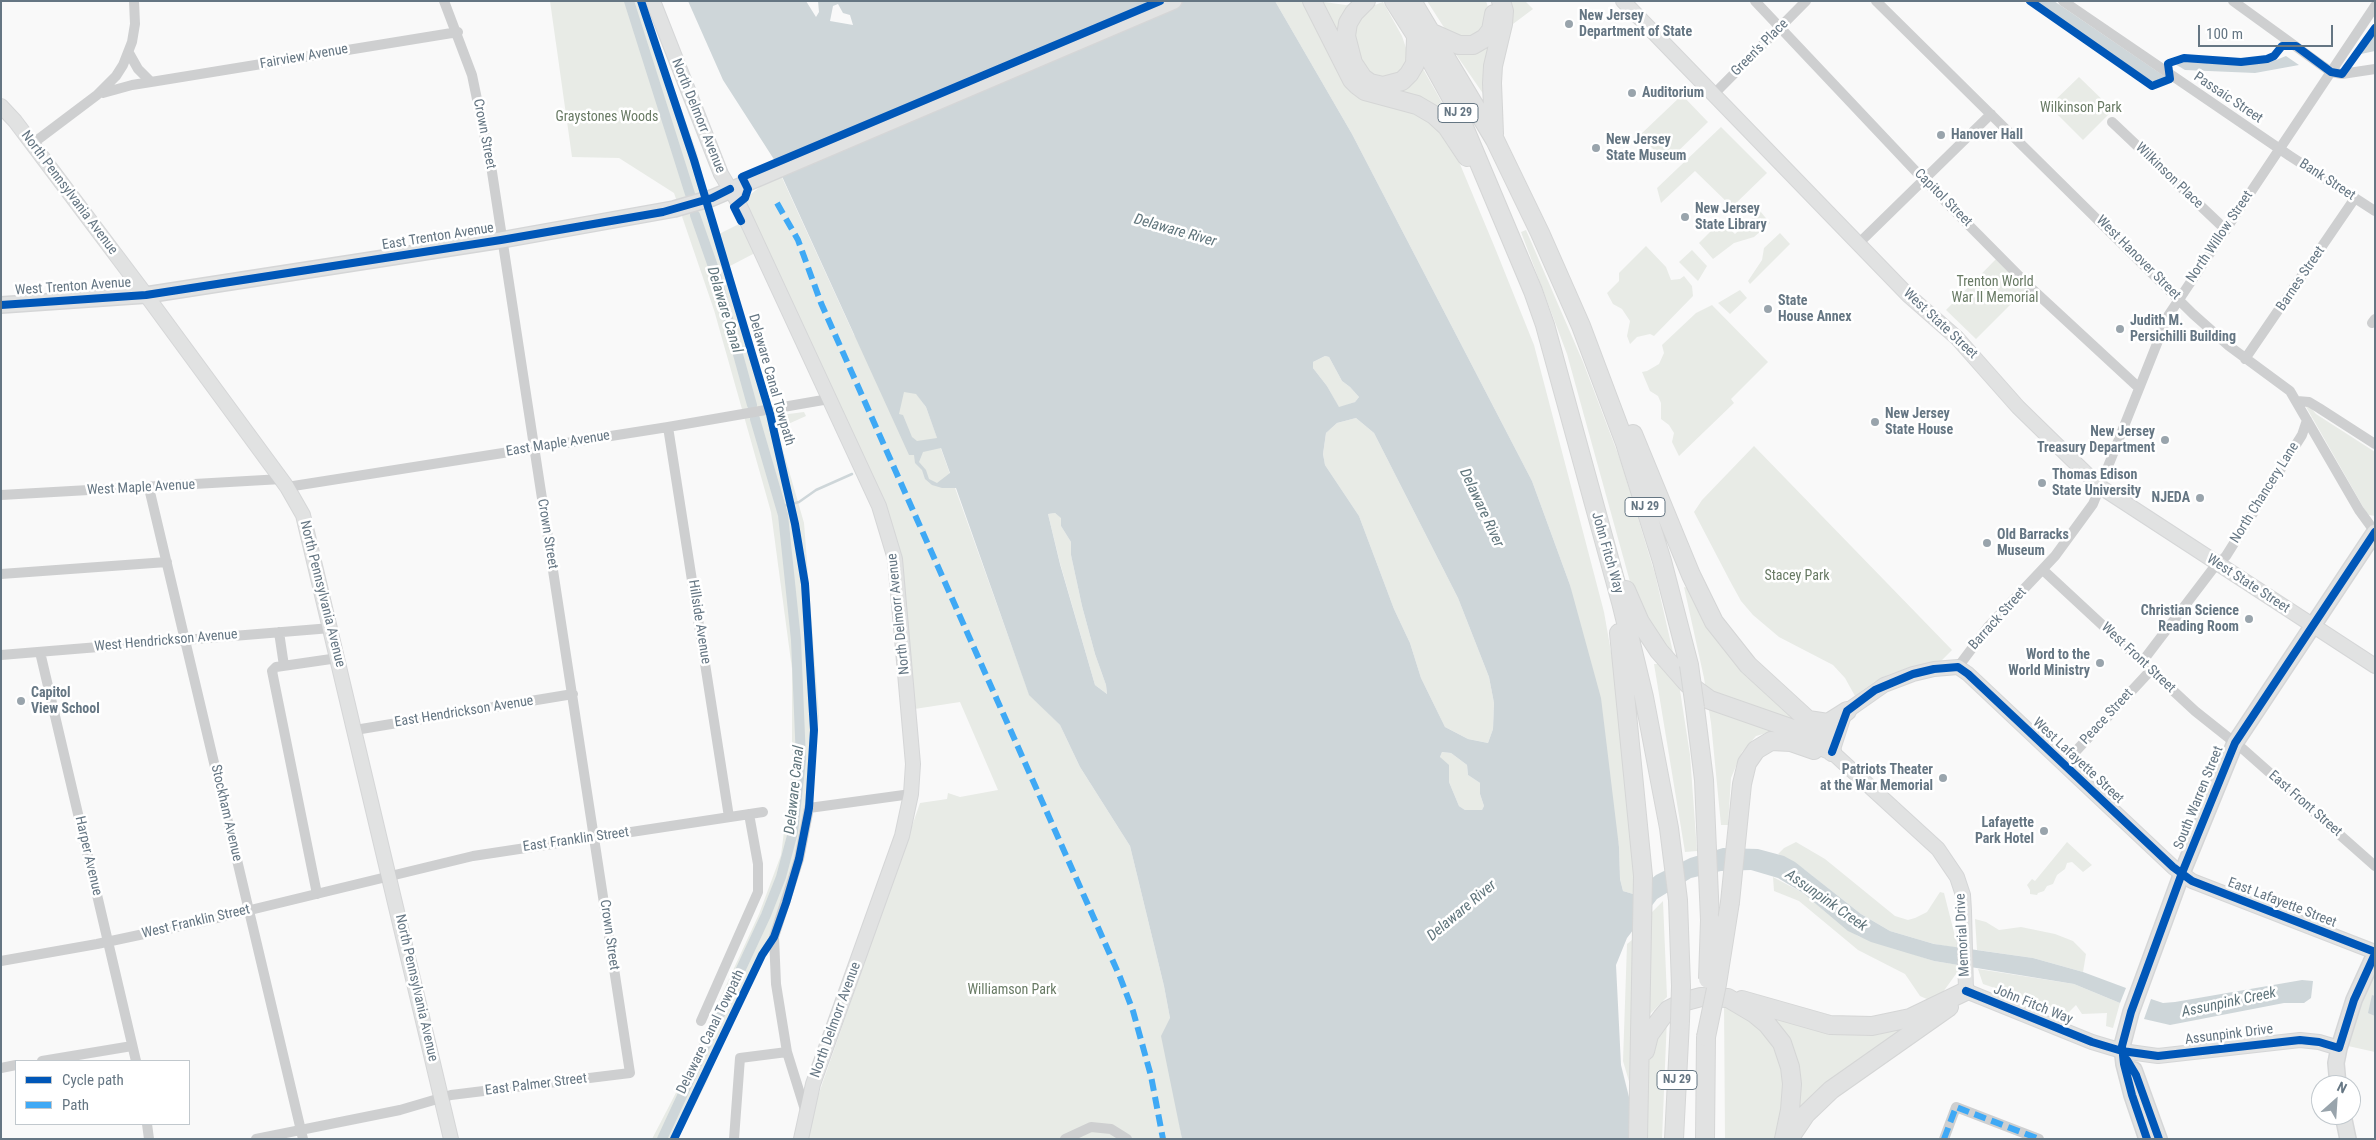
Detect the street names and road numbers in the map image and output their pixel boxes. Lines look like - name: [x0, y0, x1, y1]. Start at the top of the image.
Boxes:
- street label: Green's Place: [1728, 16, 1792, 80]
- street label: Fairview Avenue: [259, 41, 349, 73]
- street label: North Delmorr Avenue: [667, 56, 729, 176]
- street label: Passaic Street: [2190, 69, 2266, 127]
- street label: Crown Street: [469, 98, 499, 170]
- road number: NJ 29: [1438, 104, 1478, 122]
- street label: North Pennsylvania Avenue: [17, 128, 121, 258]
- street label: Wilkinson Place: [2132, 140, 2206, 212]
- street label: Bank Street: [2296, 156, 2358, 204]
- street label: Capitol Street: [1911, 166, 1975, 230]
- street label: North Willow Street: [2183, 188, 2257, 286]
- street label: West Hanover Street: [2092, 212, 2184, 304]
- street label: East Trenton Avenue: [381, 220, 495, 254]
- street label: Barnes Street: [2273, 243, 2329, 315]
- street label: West Trenton Avenue: [14, 275, 132, 299]
- street label: West State Street: [1899, 285, 1981, 363]
- street label: Delaware Canal Towpath: [744, 312, 798, 448]
- street label: East Maple Avenue: [505, 427, 611, 461]
- street label: North Chancery Lane: [2227, 439, 2303, 547]
- street label: West Maple Avenue: [87, 477, 195, 499]
- street label: Crown Street: [533, 498, 561, 570]
- road number: NJ 29: [1625, 498, 1665, 516]
- street label: John Fitch Way: [1587, 510, 1627, 596]
- street label: North Pennsylvania Avenue: [296, 519, 348, 669]
- street label: West State Street: [2203, 551, 2293, 617]
- street label: North Delmorr Avenue: [884, 553, 914, 675]
- street label: Hillside Avenue: [684, 579, 714, 665]
- street label: Barrack Street: [1966, 584, 2030, 654]
- street label: West Front Street: [2097, 619, 2179, 697]
- street label: West Hendrickson Avenue: [94, 626, 238, 656]
- street label: Peace Street: [2077, 686, 2137, 748]
- street label: East Hendrickson Avenue: [393, 693, 535, 731]
- street label: West Lafayette Street: [2029, 715, 2127, 807]
- street label: South Warren Street: [2171, 744, 2227, 852]
- street label: Stockham Avenue: [207, 763, 245, 863]
- street label: East Front Street: [2265, 767, 2345, 841]
- street label: Harper Avenue: [71, 815, 105, 897]
- street label: East Franklin Street: [522, 824, 630, 856]
- street label: East Lafayette Street: [2225, 875, 2339, 931]
- street label: Memorial Drive: [1952, 893, 1974, 977]
- street label: Crown Street: [596, 899, 622, 971]
- street label: West Franklin Street: [140, 901, 252, 943]
- street label: North Pennsylvania Avenue: [391, 913, 441, 1063]
- street label: North Delmorr Avenue: [807, 960, 865, 1080]
- street label: Delaware Canal Towpath: [674, 967, 748, 1097]
- street label: John Fitch Way: [1991, 981, 2075, 1029]
- street label: Assunpink Drive: [2184, 1021, 2274, 1049]
- street label: East Palmer Street: [484, 1070, 588, 1100]
- road number: NJ 29: [1657, 1070, 1697, 1090]

